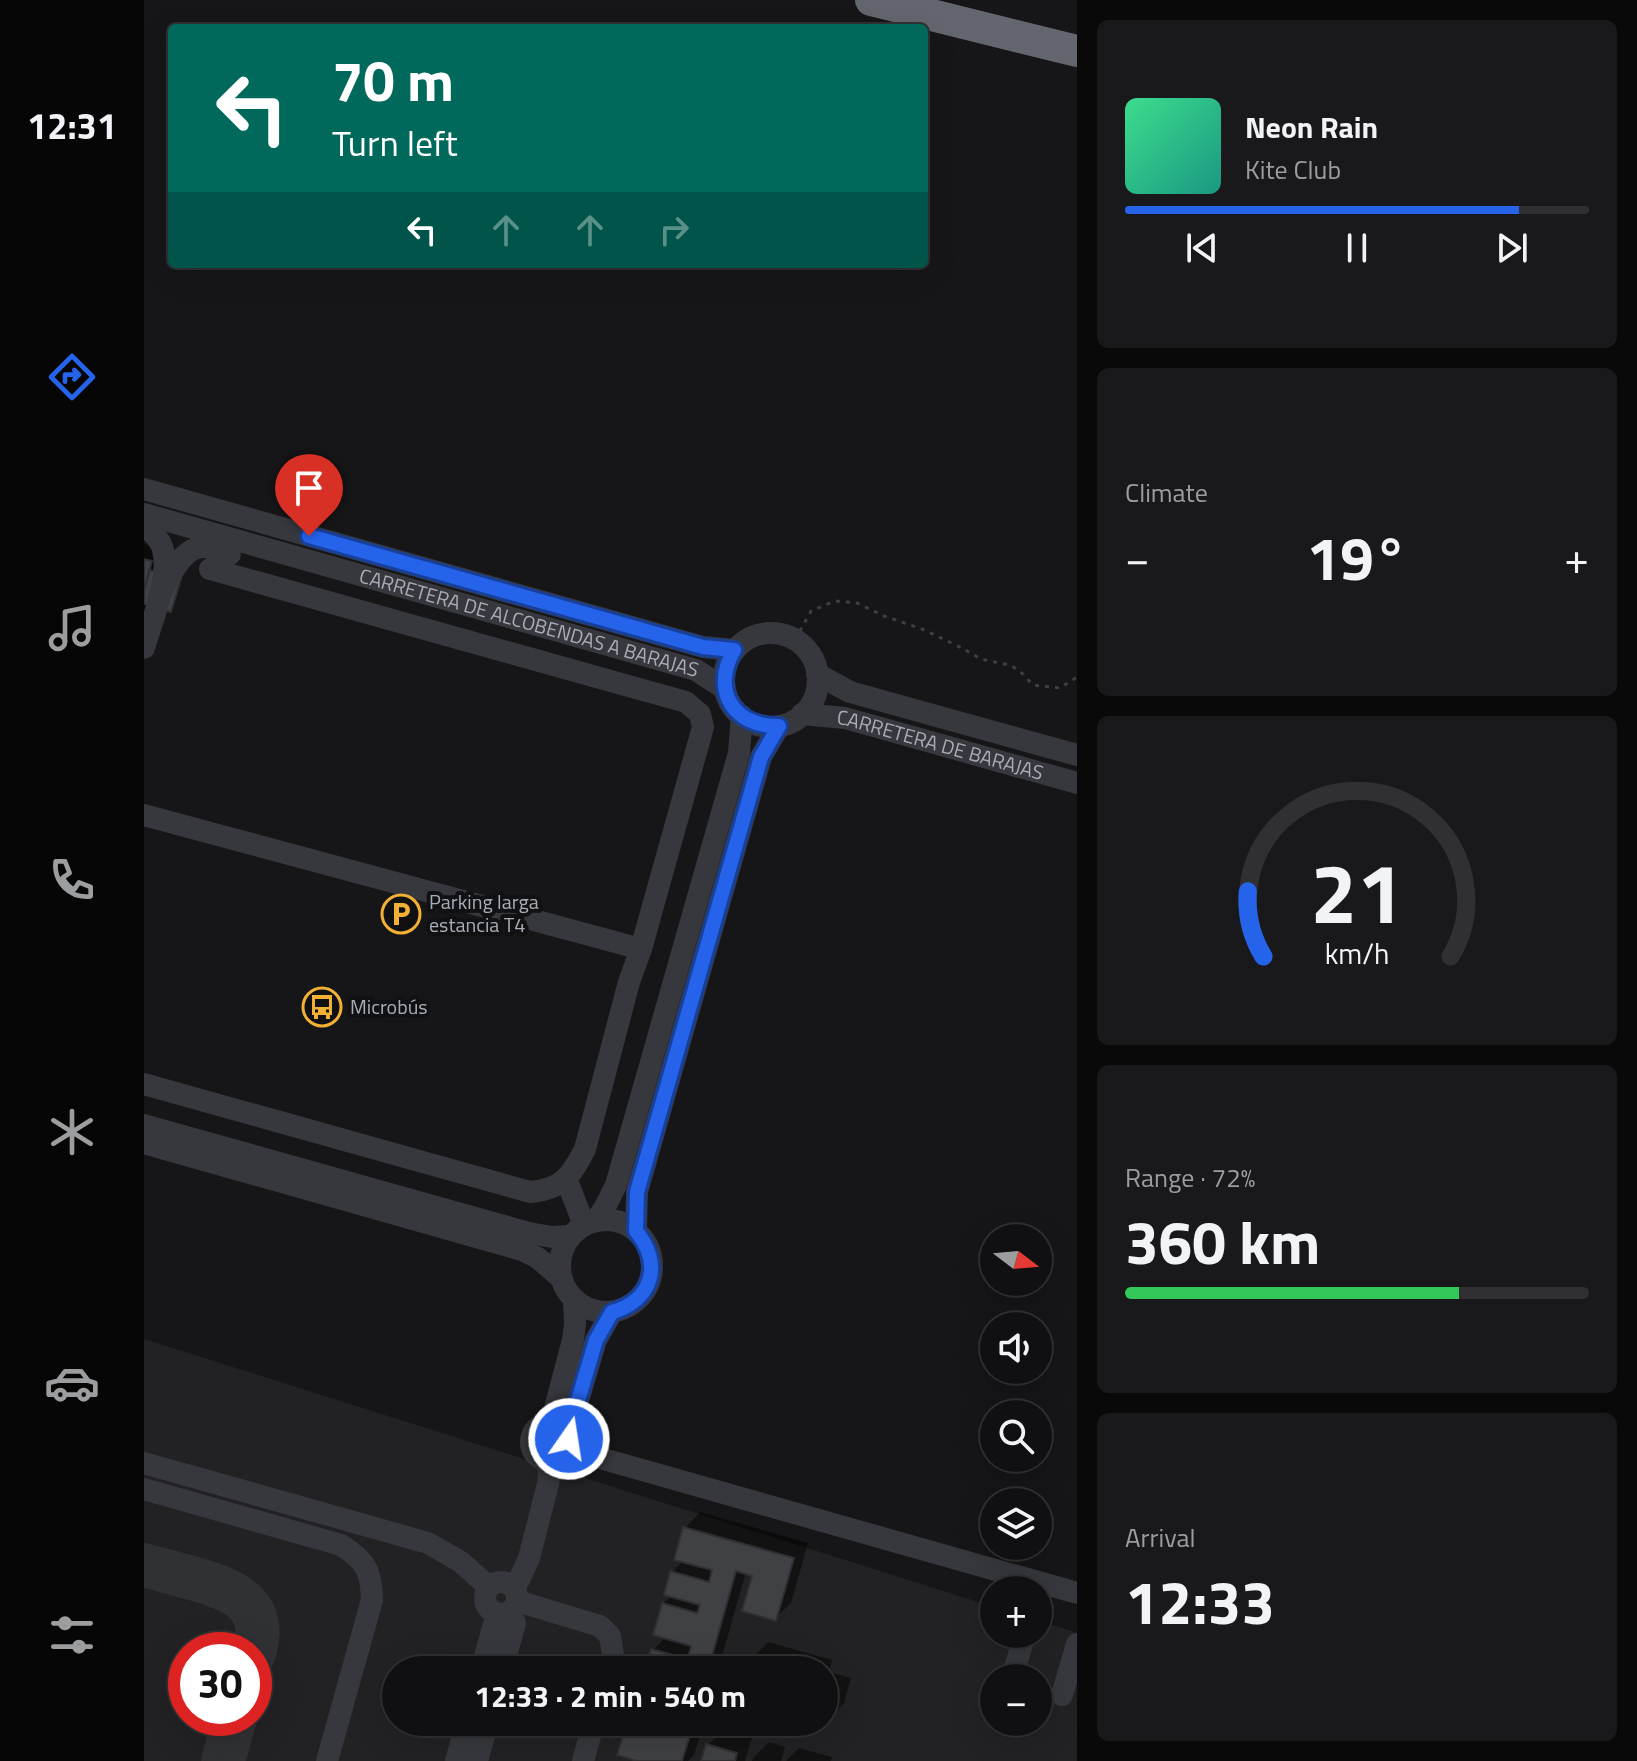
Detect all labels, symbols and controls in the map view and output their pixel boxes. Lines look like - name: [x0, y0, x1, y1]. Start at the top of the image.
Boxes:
- text: 70 m: [332, 38, 454, 123]
- icon: left: [200, 56, 304, 160]
- text: 12:31: [27, 98, 117, 153]
- text: Neon Rain: [1245, 104, 1378, 150]
- text: Turn left: [332, 115, 458, 170]
- text: Kite Club: [1245, 150, 1341, 189]
- icon: left: [400, 208, 444, 252]
- icon: ahead: [484, 208, 528, 252]
- icon: ahead: [568, 208, 612, 252]
- icon: right: [652, 208, 696, 252]
- icon: previous: [1180, 226, 1224, 270]
- icon: pause: [1335, 226, 1379, 270]
- icon: next: [1490, 226, 1534, 270]
- icon: directions: [44, 349, 100, 405]
- pin: [275, 454, 343, 536]
- icon: arrive: [287, 466, 331, 510]
- text: Climate: [1125, 473, 1208, 512]
- text: 19°: [1307, 512, 1407, 603]
- text: −: [1125, 524, 1150, 591]
- text: +: [1564, 524, 1589, 591]
- street label: CARRETERA DE ALCOBENDAS A BARAJAS: [356, 560, 702, 685]
- icon: music: [44, 600, 100, 656]
- street label: CARRETERA DE BARAJAS: [836, 701, 1047, 788]
- text: 21: [1310, 828, 1404, 954]
- icon: phone: [44, 852, 100, 908]
- place label: Parking larga estancia T4: [429, 886, 539, 940]
- parking icon: Parking larga estancia T4: [380, 893, 422, 935]
- text: km/h: [1325, 932, 1389, 975]
- bus stop icon: Microbús: [301, 986, 343, 1028]
- place label: Microbús: [350, 991, 428, 1022]
- icon: climate: [44, 1104, 100, 1160]
- text: Range · 72%: [1125, 1158, 1255, 1197]
- text: 360 km: [1125, 1196, 1320, 1287]
- north arrow: [980, 1224, 1052, 1296]
- map controls: [980, 1224, 1052, 1736]
- button: sound: [980, 1312, 1052, 1384]
- icon: car: [44, 1355, 100, 1411]
- position arrow: [527, 1397, 611, 1481]
- button: search: [980, 1400, 1052, 1472]
- button: layers: [980, 1488, 1052, 1560]
- text: Arrival: [1125, 1518, 1196, 1557]
- text: 12:33: [1125, 1556, 1275, 1647]
- button: +: [980, 1576, 1052, 1648]
- icon: filters: [44, 1607, 100, 1663]
- speed limit sign: 30: [168, 1632, 272, 1736]
- button: −: [980, 1664, 1052, 1736]
- text: 12:33 · 2 min · 540 m: [474, 1673, 746, 1719]

